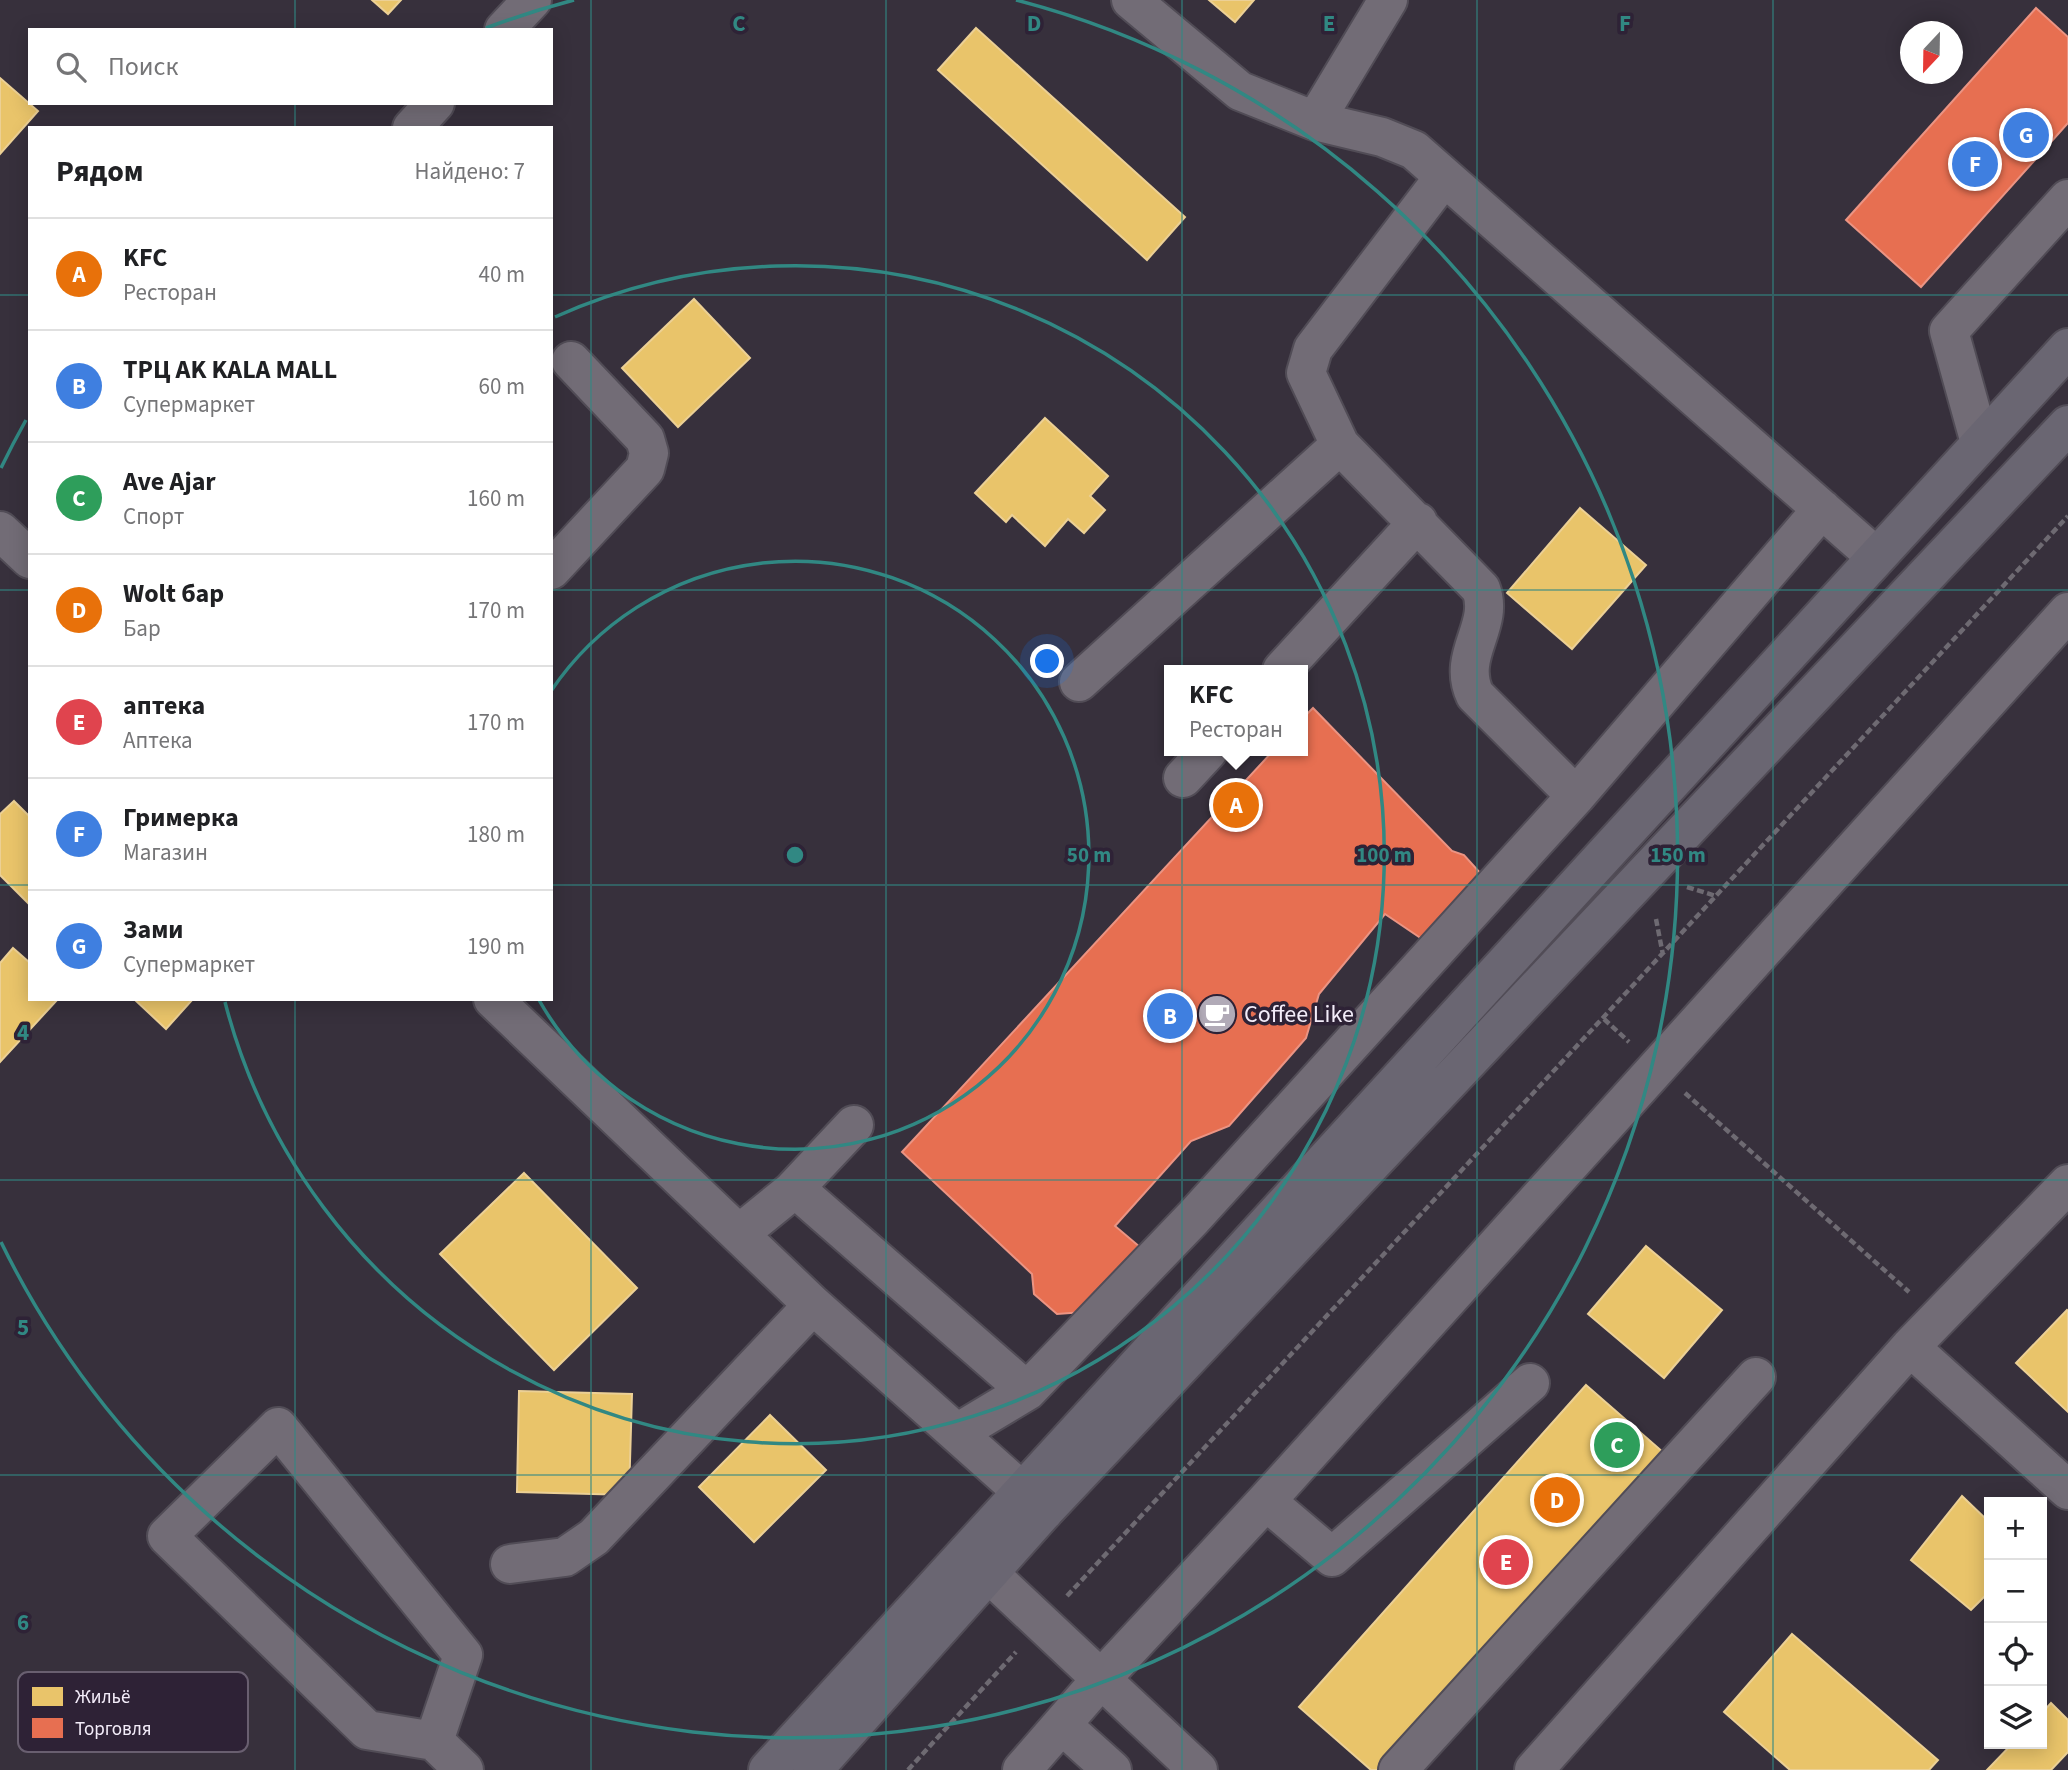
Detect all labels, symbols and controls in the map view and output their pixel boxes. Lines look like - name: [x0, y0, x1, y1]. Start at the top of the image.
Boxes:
- text: C: [732, 7, 746, 40]
- text: D: [1027, 7, 1041, 40]
- text: E: [1323, 7, 1335, 40]
- text: F: [1619, 7, 1631, 40]
- north arrow: [1900, 21, 1963, 84]
- search box: [28, 28, 553, 105]
- icon: search: [52, 48, 90, 86]
- text: Поиск: [108, 48, 178, 85]
- pin: G: [2003, 109, 2049, 161]
- pin: F: [1952, 138, 1998, 190]
- text: Рядом: [56, 150, 144, 193]
- text: Найдено: 7: [415, 155, 525, 188]
- text: KFC: [123, 239, 167, 276]
- text: A: [72, 258, 86, 291]
- text: 40 m: [478, 258, 525, 291]
- text: Ресторан: [123, 276, 217, 309]
- text: ТРЦ AK KALA MALL: [123, 351, 337, 388]
- text: B: [72, 370, 86, 403]
- text: 60 m: [478, 370, 525, 403]
- text: Супермаркет: [123, 388, 255, 421]
- text: Ave Ajar: [123, 463, 216, 500]
- text: C: [72, 482, 86, 515]
- text: 160 m: [467, 482, 525, 515]
- text: Спорт: [123, 500, 184, 533]
- text: Wolt бар: [123, 575, 224, 612]
- text: D: [72, 594, 86, 627]
- text: 170 m: [467, 594, 525, 627]
- text: Бар: [123, 612, 161, 645]
- your location: [1030, 644, 1064, 678]
- popup: [1164, 665, 1308, 756]
- text: KFC: [1189, 676, 1234, 713]
- text: аптека: [123, 687, 205, 724]
- text: E: [73, 706, 85, 739]
- text: 170 m: [467, 706, 525, 739]
- text: Ресторан: [1189, 713, 1283, 746]
- text: Аптека: [123, 724, 193, 757]
- pin: A: [1213, 779, 1259, 831]
- text: Гримерка: [123, 799, 239, 836]
- text: F: [73, 818, 85, 851]
- text: 180 m: [467, 818, 525, 851]
- text: Магазин: [123, 836, 208, 869]
- text: 50 m: [1067, 840, 1111, 870]
- text: 100 m: [1356, 840, 1412, 870]
- text: 150 m: [1650, 840, 1706, 870]
- centre of rings: [783, 843, 807, 867]
- text: Зами: [123, 911, 183, 948]
- text: G: [72, 930, 86, 963]
- text: 190 m: [467, 930, 525, 963]
- text: Супермаркет: [123, 948, 255, 981]
- pin: B: [1147, 990, 1193, 1042]
- cafe icon: Coffee Like: [1196, 993, 1238, 1035]
- place label: Coffee Like: [1244, 997, 1354, 1032]
- text: 4: [17, 1016, 29, 1049]
- text: 5: [17, 1311, 29, 1344]
- pin: C: [1594, 1419, 1640, 1471]
- pin: D: [1534, 1474, 1580, 1526]
- map controls: [1984, 1497, 2047, 1749]
- button: +: [1984, 1497, 2047, 1560]
- pin: E: [1483, 1536, 1529, 1588]
- button: −: [1984, 1560, 2047, 1623]
- text: 6: [17, 1606, 29, 1639]
- button: locate: [1984, 1623, 2047, 1686]
- legend: [18, 1672, 248, 1752]
- text: Жильё: [75, 1684, 130, 1711]
- button: layers: [1984, 1686, 2047, 1749]
- text: Торговля: [75, 1716, 152, 1743]

